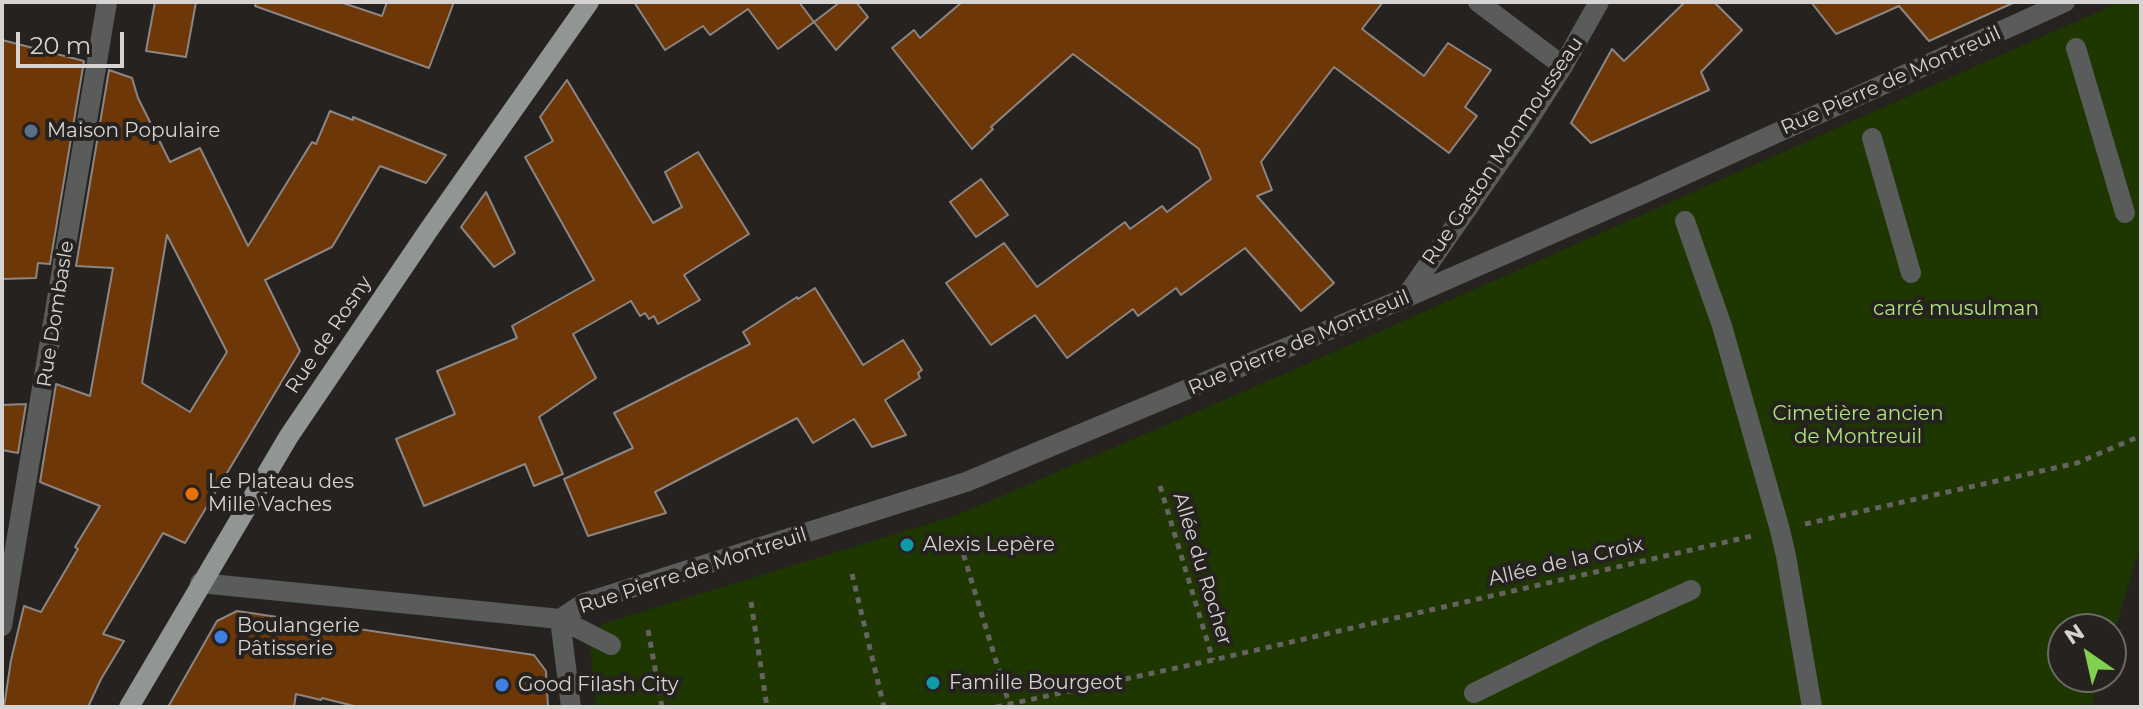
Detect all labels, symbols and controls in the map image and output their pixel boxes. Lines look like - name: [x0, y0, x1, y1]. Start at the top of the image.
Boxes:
- scale bar: [20, 16, 128, 66]
- street label: Rue Pierre de Montreuil: [1777, 22, 2005, 140]
- text: 20 m: [30, 31, 91, 60]
- street label: Rue Gaston Monmousseau: [1418, 32, 1588, 270]
- place label: Maison Populaire: [47, 119, 220, 143]
- marker: Maison Populaire: [22, 122, 40, 140]
- street label: Rue Dombasle: [33, 239, 79, 389]
- street label: Rue de Rosny: [281, 272, 377, 398]
- street label: Rue Pierre de Montreuil: [1185, 285, 1413, 401]
- park label: carré musulman: [1873, 297, 2039, 321]
- park label: Cimetière ancien de Montreuil: [1773, 402, 1943, 449]
- place label: Le Plateau des Mille Vaches: [208, 470, 354, 517]
- marker: Le Plateau des Mille Vaches: [183, 485, 201, 503]
- street label: Allée du Rocher: [1167, 490, 1237, 648]
- street label: Rue Pierre de Montreuil: [576, 523, 810, 619]
- street label: Allée de la Croix: [1486, 532, 1646, 592]
- place label: Alexis Lepère: [923, 533, 1055, 557]
- marker: Alexis Lepère: [898, 536, 916, 554]
- north arrow: [2047, 613, 2127, 693]
- place label: Boulangerie Pâtisserie: [237, 614, 360, 661]
- text: N: [2059, 618, 2089, 651]
- marker: Boulangerie Pâtisserie: [212, 628, 230, 646]
- place label: Famille Bourgeot: [949, 671, 1123, 695]
- place label: Good Filash City: [518, 673, 679, 697]
- marker: Famille Bourgeot: [924, 674, 942, 692]
- marker: Good Filash City: [493, 676, 511, 694]

